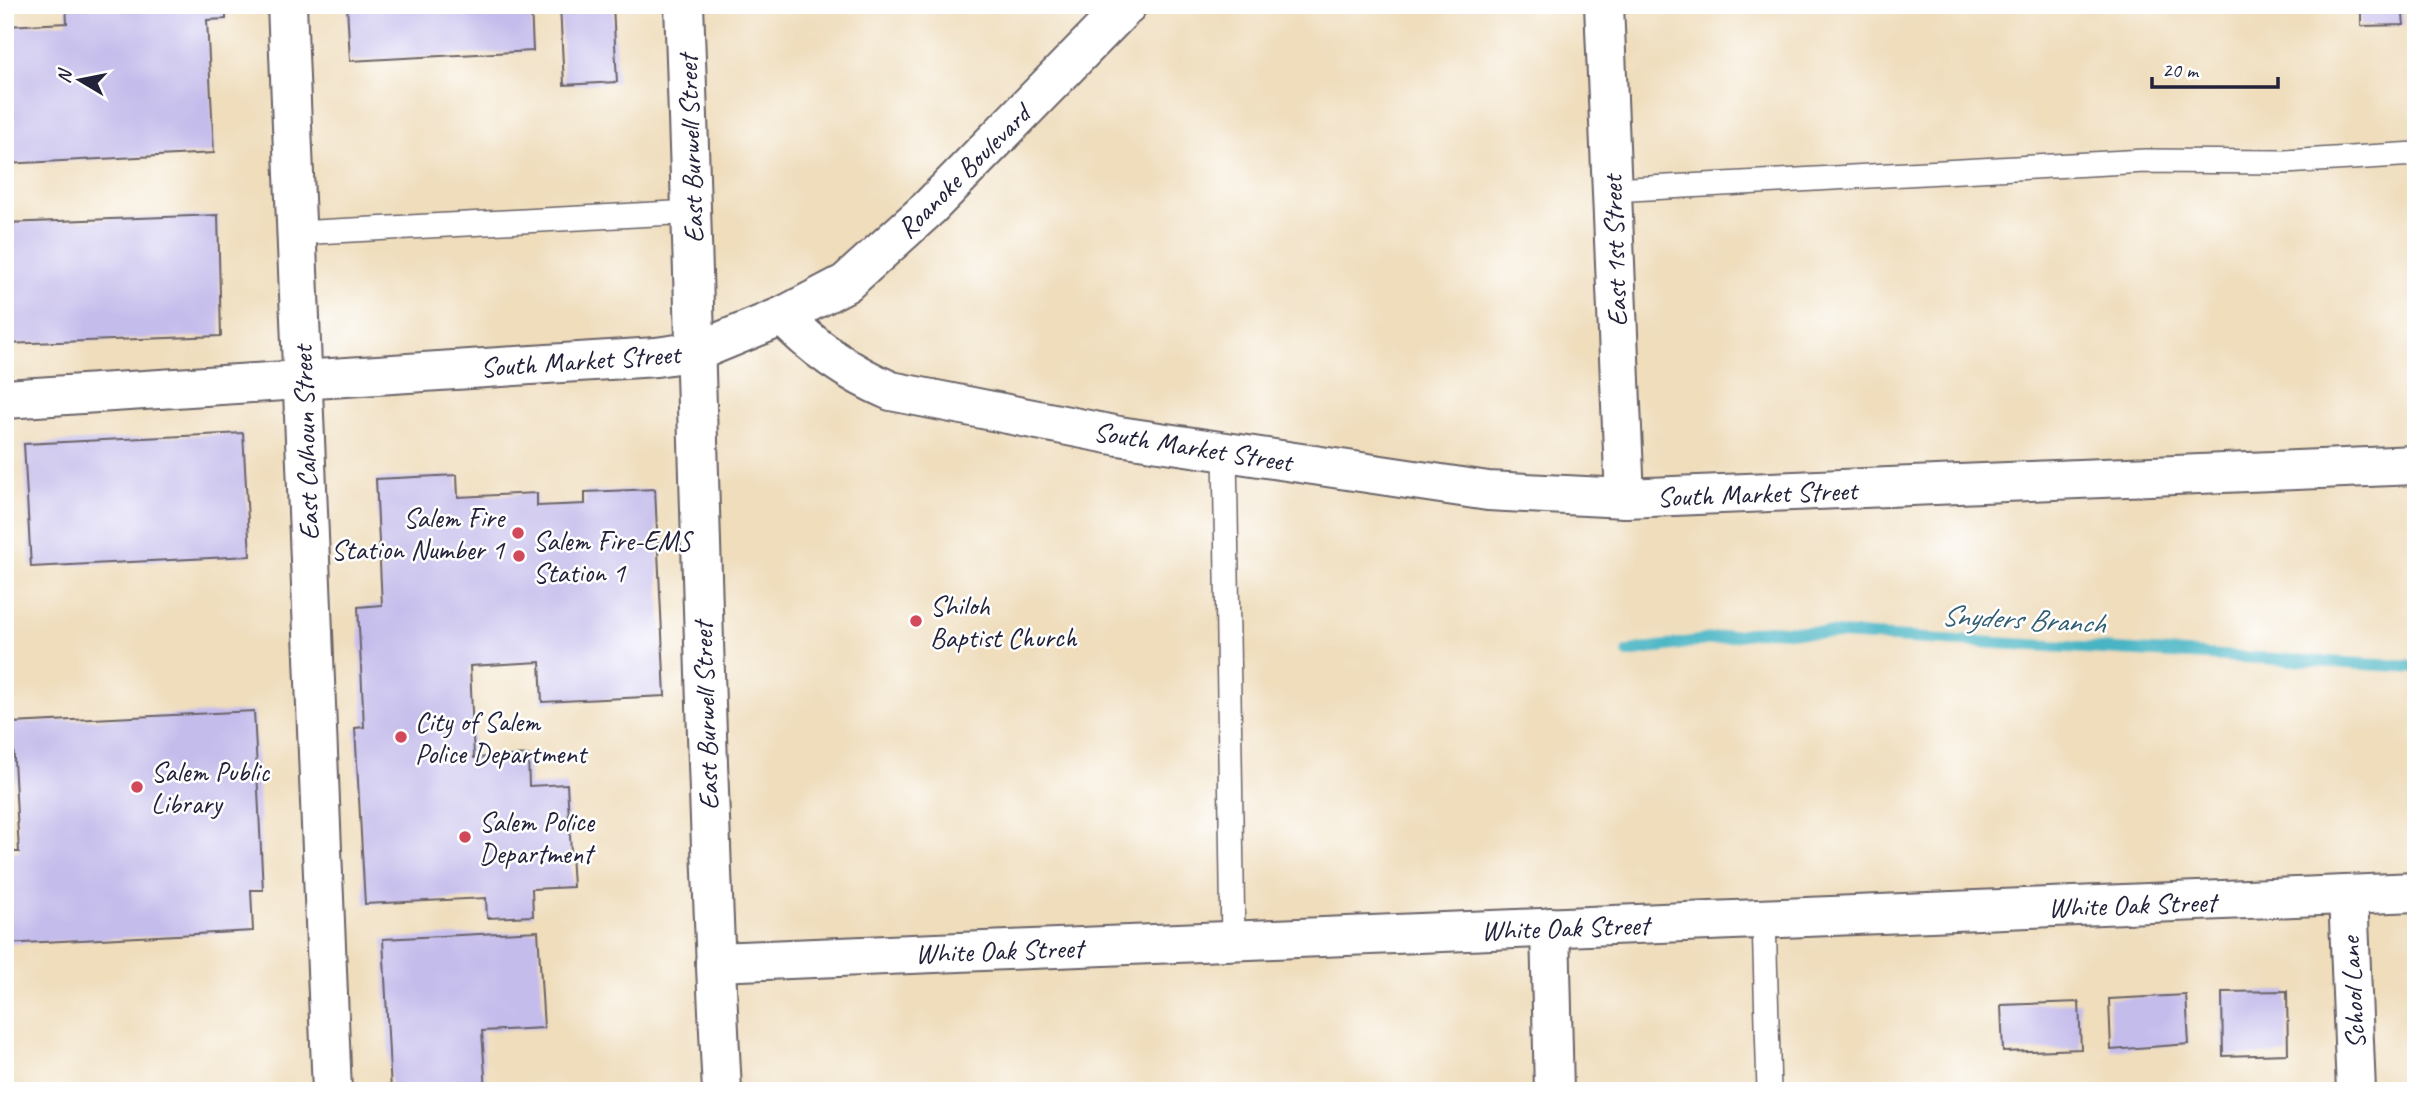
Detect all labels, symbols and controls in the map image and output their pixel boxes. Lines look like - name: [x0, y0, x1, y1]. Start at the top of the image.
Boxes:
- north arrow: [46, 46, 116, 116]
- scale bar: [2152, 46, 2278, 90]
- street label: East Burwell Street: [670, 50, 711, 244]
- text: 20 m: [2162, 57, 2200, 83]
- text: N: [51, 66, 78, 85]
- street label: Roanoke Boulevard: [889, 94, 1040, 245]
- street label: East 1st Street: [1594, 172, 1635, 327]
- street label: South Market Street: [479, 336, 684, 385]
- street label: East Calhoun Street: [285, 342, 326, 541]
- street label: South Market Street: [1091, 414, 1297, 480]
- street label: South Market Street: [1656, 472, 1860, 514]
- place label: Salem Fire Station Number 1: [331, 500, 506, 567]
- place label: Salem Fire-EMS Station 1: [533, 523, 694, 590]
- marker: Salem Fire Station Number 1: [510, 525, 526, 541]
- marker: Salem Fire-EMS Station 1: [511, 548, 527, 564]
- place label: Shiloh Baptist Church: [930, 588, 1078, 655]
- water label: Snyders Branch: [1940, 596, 2108, 642]
- marker: Shiloh Baptist Church: [908, 613, 924, 629]
- street label: East Burwell Street: [685, 617, 726, 811]
- place label: City of Salem Police Department: [415, 704, 589, 771]
- marker: City of Salem Police Department: [393, 729, 409, 745]
- place label: Salem Public Library: [151, 754, 270, 821]
- marker: Salem Public Library: [129, 779, 145, 795]
- place label: Salem Police Department: [479, 804, 596, 871]
- marker: Salem Police Department: [457, 829, 473, 845]
- street label: White Oak Street: [2048, 884, 2220, 925]
- street label: White Oak Street: [1481, 907, 1653, 948]
- street label: White Oak Street: [915, 930, 1087, 971]
- street label: School Lane: [2332, 934, 2373, 1050]

